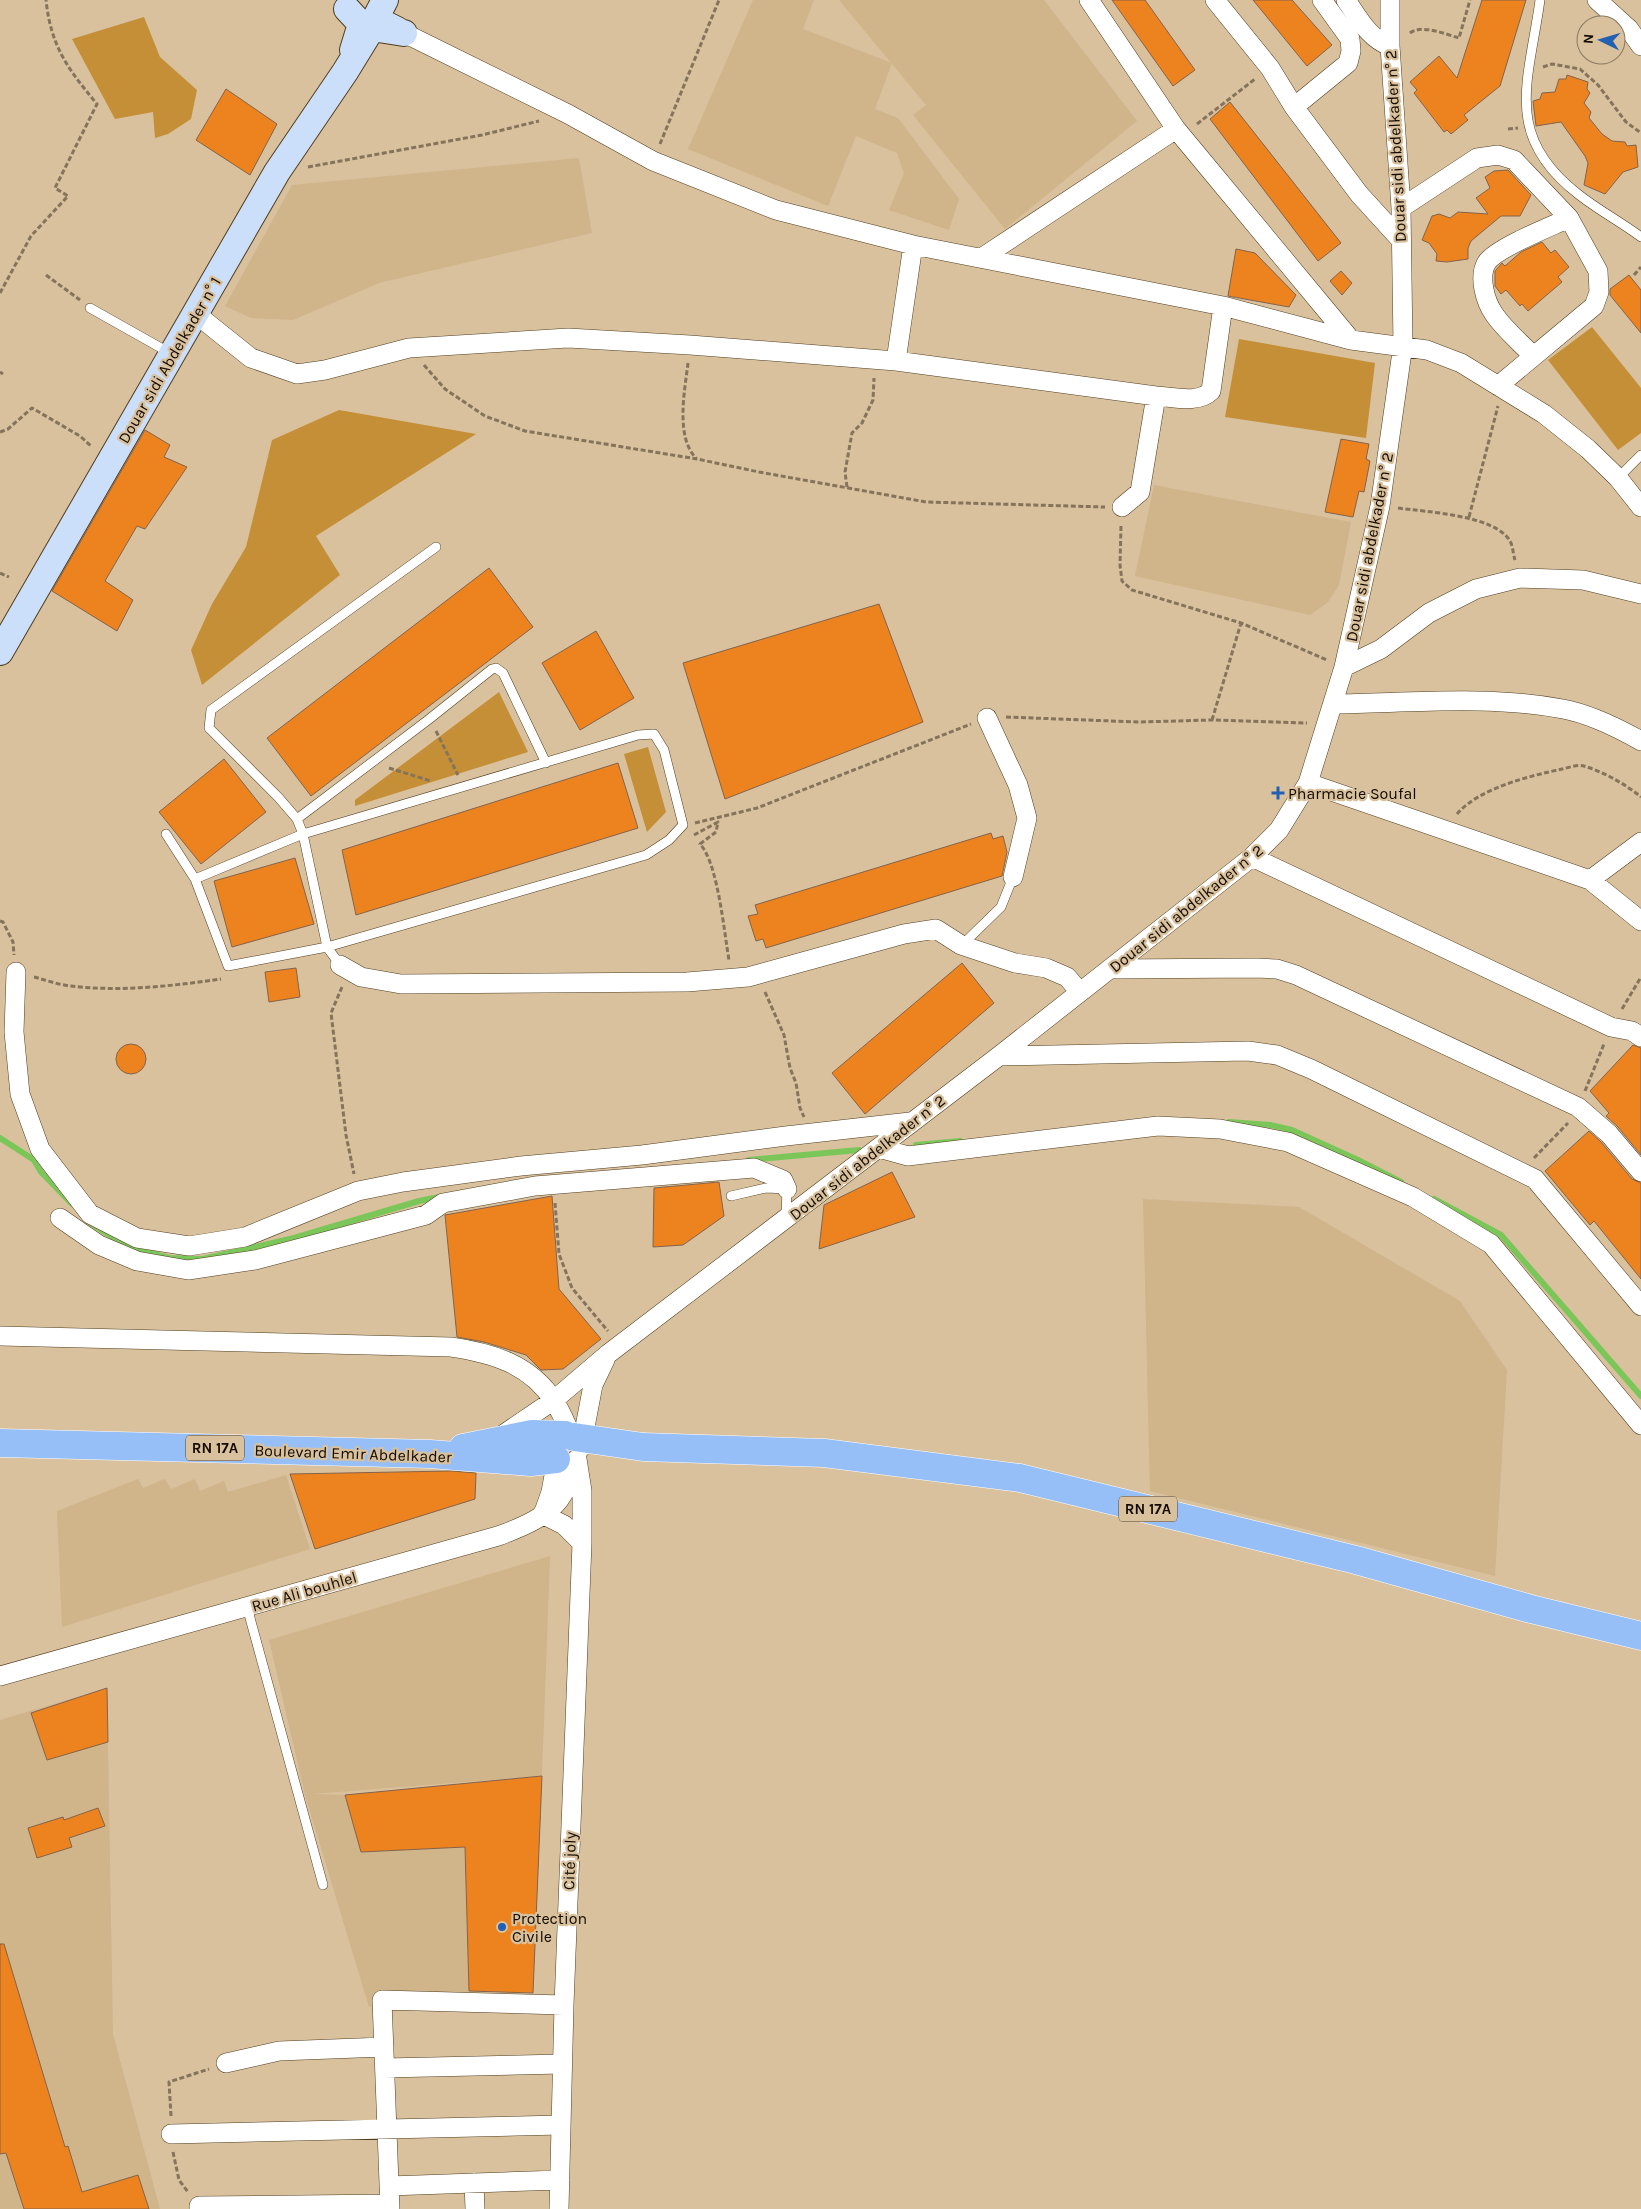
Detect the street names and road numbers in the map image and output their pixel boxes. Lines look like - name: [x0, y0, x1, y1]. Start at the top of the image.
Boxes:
- street label: Douar sidi abdelkader n° 2: [1381, 49, 1410, 243]
- street label: Douar sidi Abdelkader n° 1: [114, 274, 225, 447]
- street label: Douar sidi abdelkader n° 2: [1342, 451, 1397, 643]
- street label: Douar sidi abdelkader n° 2: [1106, 840, 1267, 976]
- street label: Douar sidi abdelkader n° 2: [786, 1091, 949, 1224]
- road number: RN 17A: [186, 1436, 244, 1460]
- street label: Boulevard Emir Abdelkader: [254, 1441, 452, 1466]
- road number: RN 17A: [1119, 1496, 1177, 1522]
- street label: Rue Ali bouhlel: [249, 1567, 359, 1616]
- street label: Cité joly: [559, 1831, 580, 1890]

